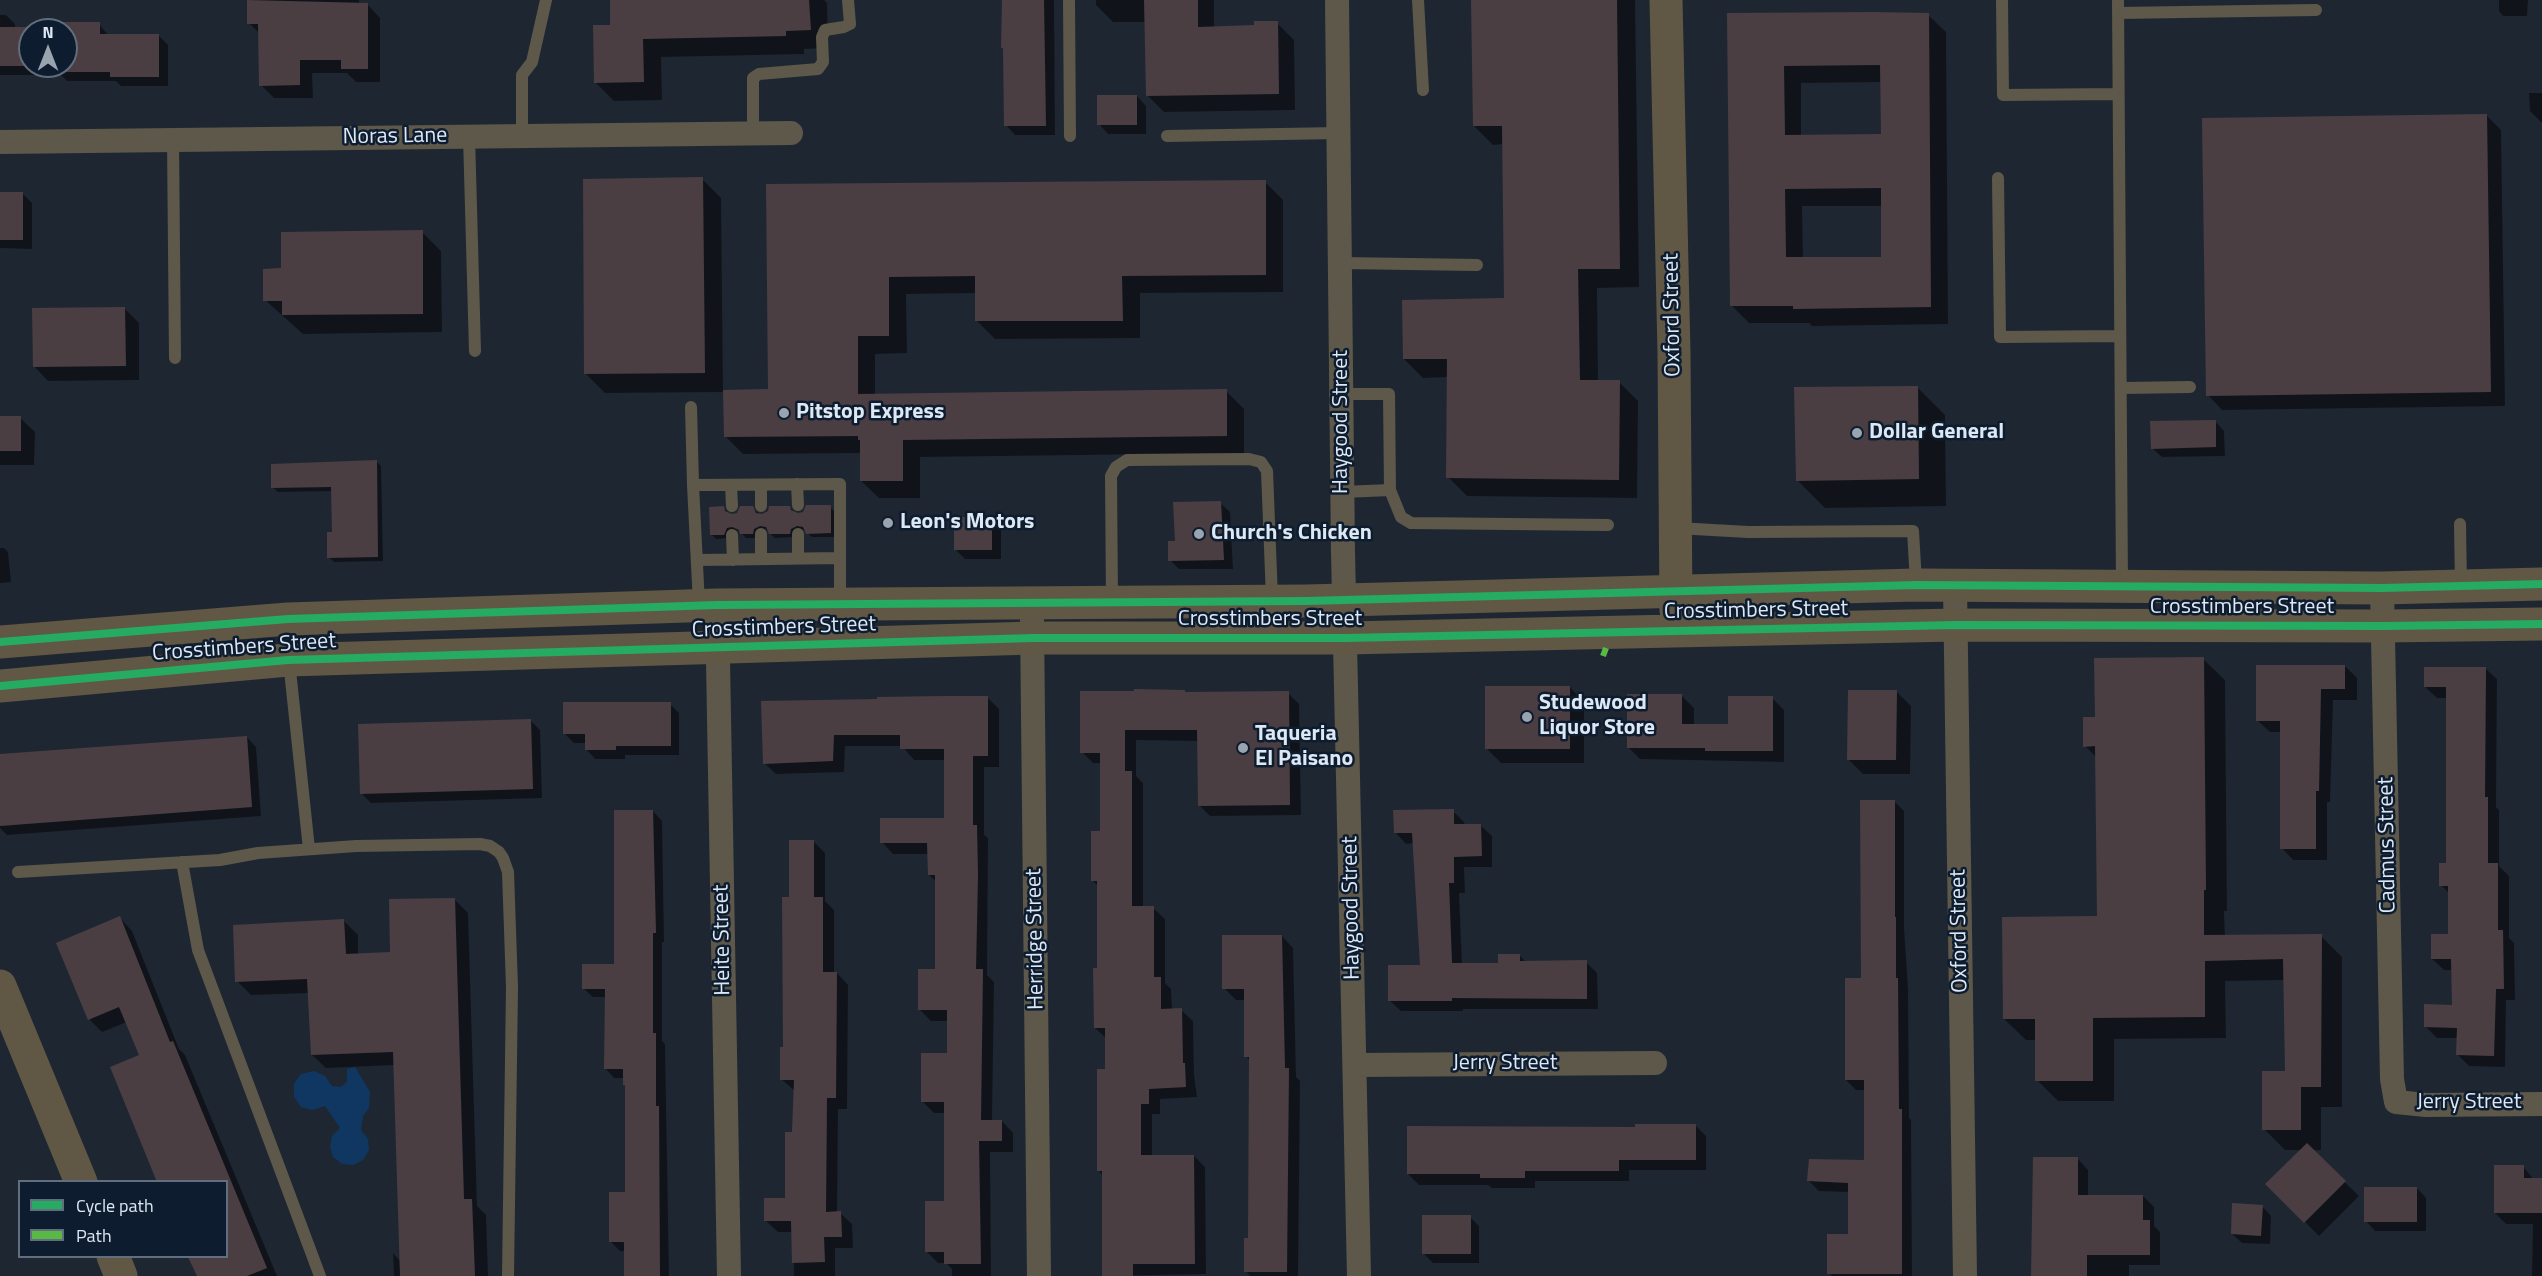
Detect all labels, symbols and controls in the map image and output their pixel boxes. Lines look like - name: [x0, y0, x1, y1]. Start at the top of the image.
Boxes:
- north arrow: [18, 18, 78, 78]
- text: N: [42, 20, 54, 44]
- street label: Noras Lane: [342, 123, 448, 151]
- street label: Oxford Street: [1659, 253, 1687, 377]
- street label: Haygood Street: [1329, 350, 1355, 494]
- place label: Pitstop Express: [796, 400, 944, 426]
- marker: Pitstop Express: [777, 406, 791, 420]
- place label: Dollar General: [1869, 420, 2004, 446]
- marker: Dollar General: [1850, 426, 1864, 440]
- place label: Leon's Motors: [900, 510, 1034, 536]
- marker: Leon's Motors: [881, 516, 895, 530]
- place label: Church's Chicken: [1211, 521, 1372, 547]
- marker: Church's Chicken: [1192, 527, 1206, 541]
- street label: Crosstimbers Street: [2150, 595, 2334, 621]
- street label: Crosstimbers Street: [1664, 596, 1848, 626]
- street label: Crosstimbers Street: [1178, 607, 1362, 633]
- street label: Crosstimbers Street: [691, 612, 877, 644]
- street label: Crosstimbers Street: [151, 628, 337, 668]
- place label: Studewood Liquor Store: [1539, 691, 1655, 742]
- marker: Studewood Liquor Store: [1520, 710, 1534, 724]
- place label: Taqueria El Paisano: [1255, 722, 1353, 774]
- marker: Taqueria El Paisano: [1236, 741, 1250, 755]
- street label: Cadmus Street: [2374, 777, 2402, 913]
- street label: Haygood Street: [1338, 836, 1366, 980]
- street label: Herridge Street: [1022, 868, 1050, 1010]
- street label: Oxford Street: [1946, 869, 1974, 993]
- street label: Heite Street: [709, 884, 737, 996]
- street label: Jerry Street: [1453, 1051, 1557, 1077]
- street label: Jerry Street: [2417, 1090, 2521, 1116]
- legend: [18, 1180, 228, 1258]
- text: Cycle path: [76, 1192, 154, 1219]
- text: Path: [76, 1222, 112, 1249]

